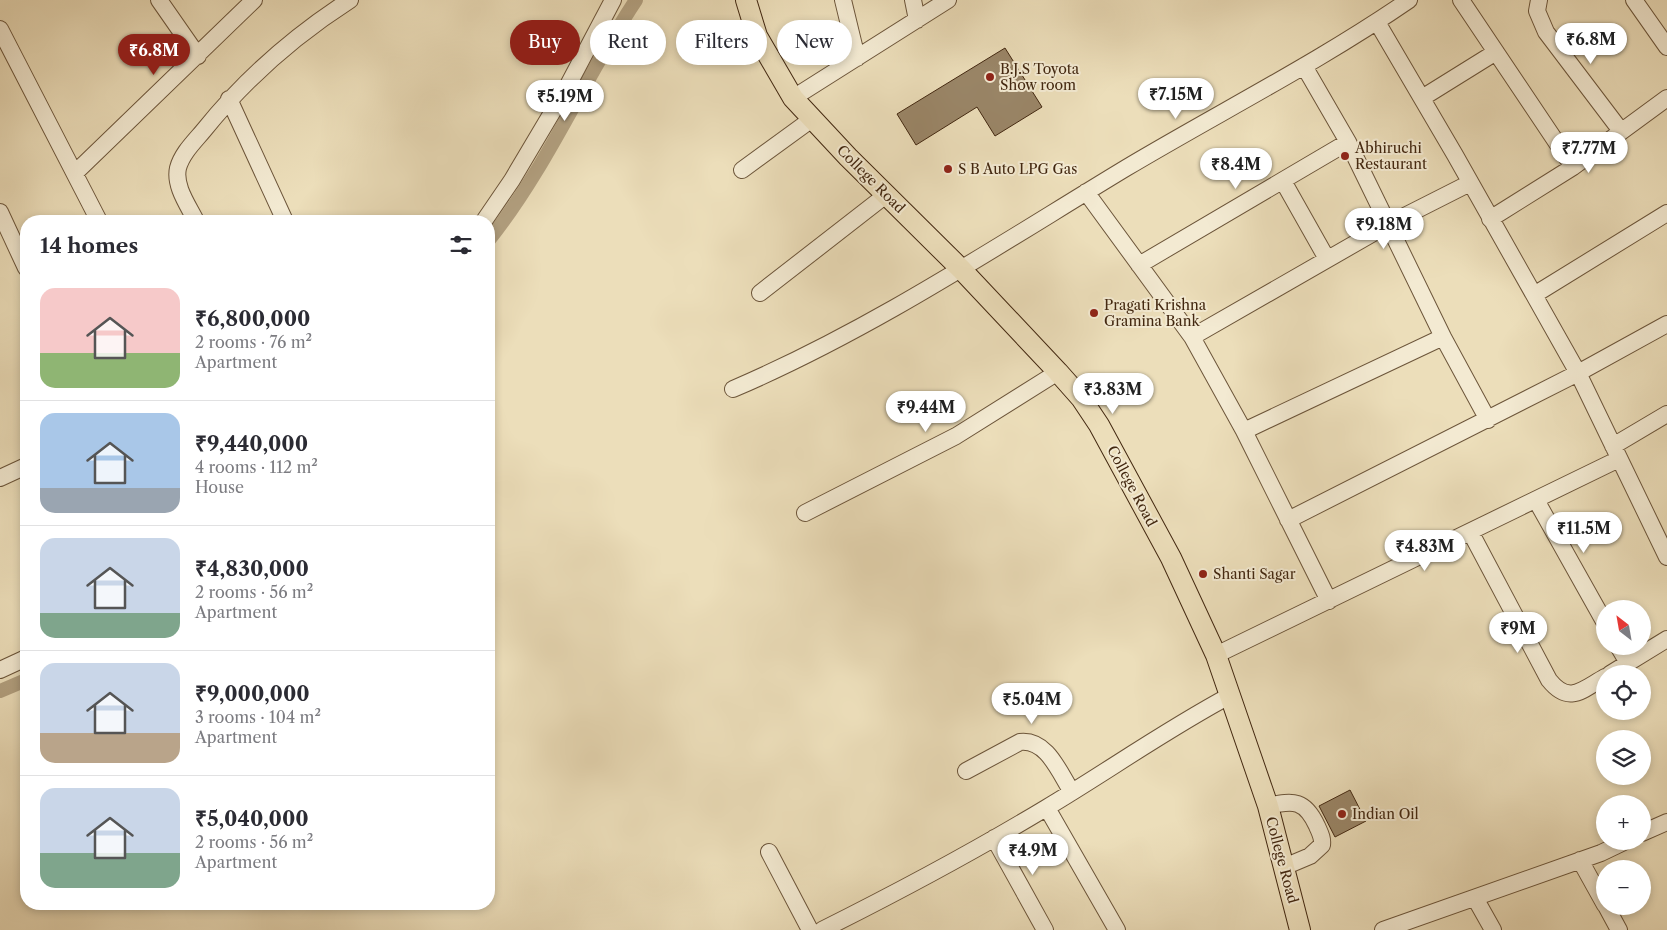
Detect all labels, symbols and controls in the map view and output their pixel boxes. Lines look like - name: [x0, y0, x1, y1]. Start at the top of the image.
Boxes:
- chip: Buy: [510, 20, 580, 65]
- chip: Rent: [590, 20, 666, 65]
- chip: Filters: [676, 20, 767, 65]
- chip: New: [777, 20, 852, 65]
- pin: ₹6.8M: [1556, 22, 1626, 65]
- text: ₹6.8M: [1566, 29, 1616, 49]
- pin: ₹6.8M: [119, 34, 189, 76]
- text: ₹6.8M: [129, 40, 179, 60]
- place label: B.J.S Toyota Show room: [1000, 60, 1080, 94]
- marker: B.J.S Toyota Show room: [984, 71, 996, 83]
- pin: ₹7.15M: [1135, 78, 1217, 120]
- pin: ₹5.19M: [524, 80, 606, 122]
- text: ₹7.15M: [1149, 84, 1203, 104]
- text: ₹5.19M: [537, 86, 593, 106]
- pin: ₹7.77M: [1548, 132, 1630, 174]
- text: ₹7.77M: [1562, 138, 1616, 158]
- place label: Abhiruchi Restaurant: [1354, 139, 1427, 173]
- street label: College Road: [833, 141, 909, 217]
- pin: ₹8.4M: [1201, 148, 1271, 190]
- marker: Abhiruchi Restaurant: [1339, 150, 1351, 162]
- text: ₹8.4M: [1211, 154, 1261, 174]
- place label: S B Auto LPG Gas: [958, 160, 1077, 178]
- marker: S B Auto LPG Gas: [942, 163, 954, 175]
- pin: ₹9.18M: [1343, 208, 1425, 250]
- text: ₹9.18M: [1356, 214, 1412, 234]
- icon: filters: [447, 231, 475, 259]
- text: 14 homes: [40, 233, 138, 258]
- place label: Pragati Krishna Gramina Bank: [1104, 296, 1207, 330]
- text: ₹6,800,000: [195, 306, 310, 331]
- marker: Pragati Krishna Gramina Bank: [1088, 307, 1100, 319]
- icon: home: [80, 308, 140, 368]
- text: 2 rooms · 76 m²: [195, 332, 312, 352]
- text: Apartment: [195, 352, 277, 372]
- pin: ₹3.83M: [1072, 372, 1154, 415]
- text: ₹3.83M: [1084, 379, 1142, 399]
- pin: ₹9.44M: [885, 390, 967, 433]
- text: ₹9.44M: [897, 397, 955, 417]
- text: ₹9,440,000: [195, 431, 308, 456]
- icon: home: [80, 433, 140, 493]
- street label: College Road: [1103, 442, 1161, 530]
- text: 4 rooms · 112 m²: [195, 457, 318, 477]
- text: House: [195, 477, 244, 497]
- pin: ₹11.5M: [1543, 512, 1625, 554]
- text: ₹11.5M: [1557, 518, 1611, 538]
- pin: ₹4.83M: [1384, 530, 1466, 572]
- text: ₹4.83M: [1396, 536, 1454, 556]
- text: ₹4,830,000: [195, 556, 309, 581]
- icon: home: [80, 558, 140, 618]
- place label: Shanti Sagar: [1213, 565, 1296, 583]
- marker: Shanti Sagar: [1197, 568, 1209, 580]
- text: 2 rooms · 56 m²: [195, 582, 313, 602]
- north arrow: [1596, 600, 1651, 655]
- map controls: [1596, 600, 1651, 915]
- text: Apartment: [195, 602, 277, 622]
- pin: ₹9M: [1494, 612, 1542, 654]
- text: ₹9M: [1500, 618, 1536, 638]
- button: locate: [1596, 665, 1651, 720]
- text: ₹9,000,000: [195, 681, 310, 706]
- pin: ₹5.04M: [991, 682, 1073, 725]
- icon: home: [80, 683, 140, 743]
- text: ₹5.04M: [1003, 689, 1061, 709]
- text: 3 rooms · 104 m²: [195, 707, 321, 727]
- text: Apartment: [195, 727, 277, 747]
- button: layers: [1596, 730, 1651, 785]
- button: +: [1596, 795, 1651, 850]
- place label: Indian Oil: [1352, 805, 1419, 823]
- text: ₹5,040,000: [195, 806, 309, 831]
- icon: home: [80, 808, 140, 868]
- marker: Indian Oil: [1336, 808, 1348, 820]
- street label: College Road: [1262, 815, 1302, 906]
- text: 2 rooms · 56 m²: [195, 832, 313, 852]
- pin: ₹4.9M: [998, 834, 1068, 876]
- text: ₹4.9M: [1008, 840, 1058, 860]
- text: Apartment: [195, 852, 277, 872]
- button: −: [1596, 860, 1651, 915]

